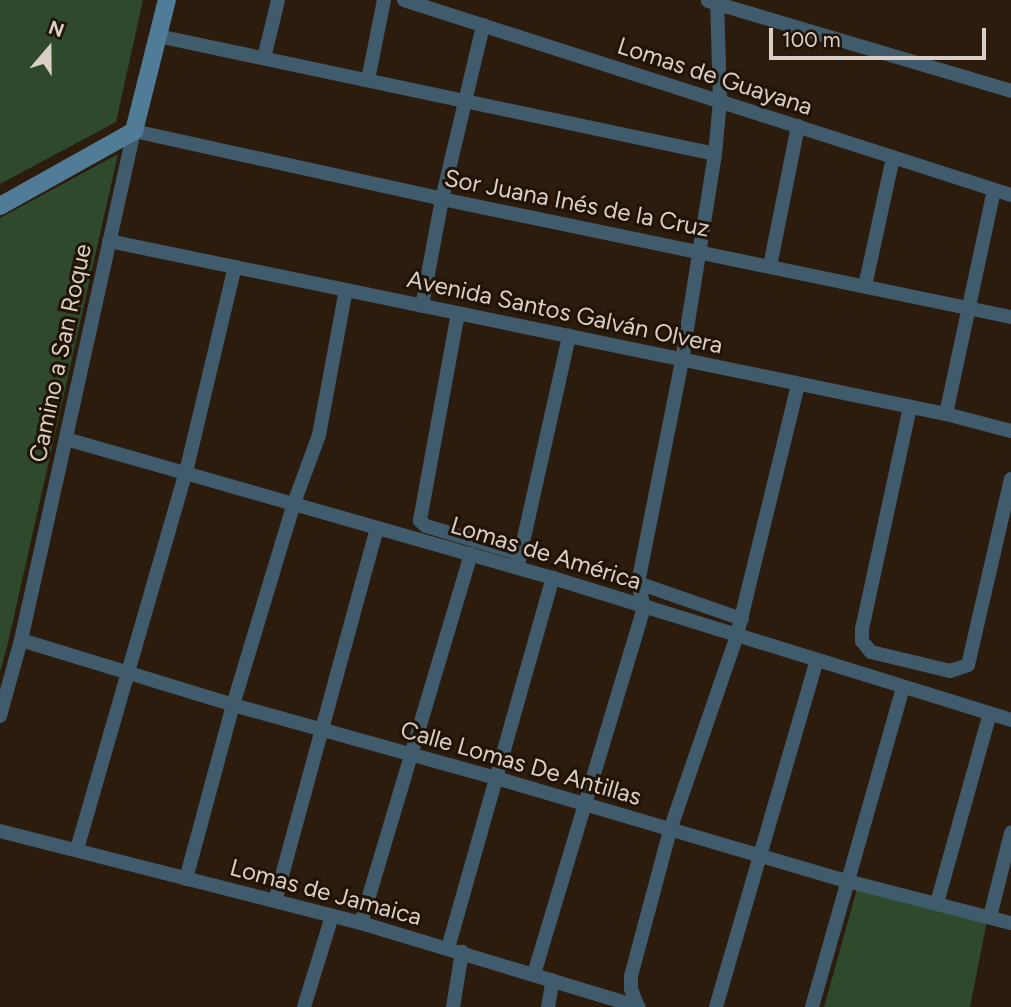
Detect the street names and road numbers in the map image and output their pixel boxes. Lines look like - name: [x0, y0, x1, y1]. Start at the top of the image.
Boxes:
- street label: Lomas de Guayana: [614, 31, 816, 121]
- street label: Sor Juana Inés de la Cruz: [442, 163, 712, 243]
- street label: Camino a San Roque: [23, 241, 97, 465]
- street label: Avenida Santos Galván Olvera: [405, 264, 725, 360]
- street label: Lomas de América: [447, 510, 645, 596]
- street label: Calle Lomas De Antillas: [397, 715, 645, 811]
- street label: Lomas de Jamaica: [227, 853, 425, 931]

